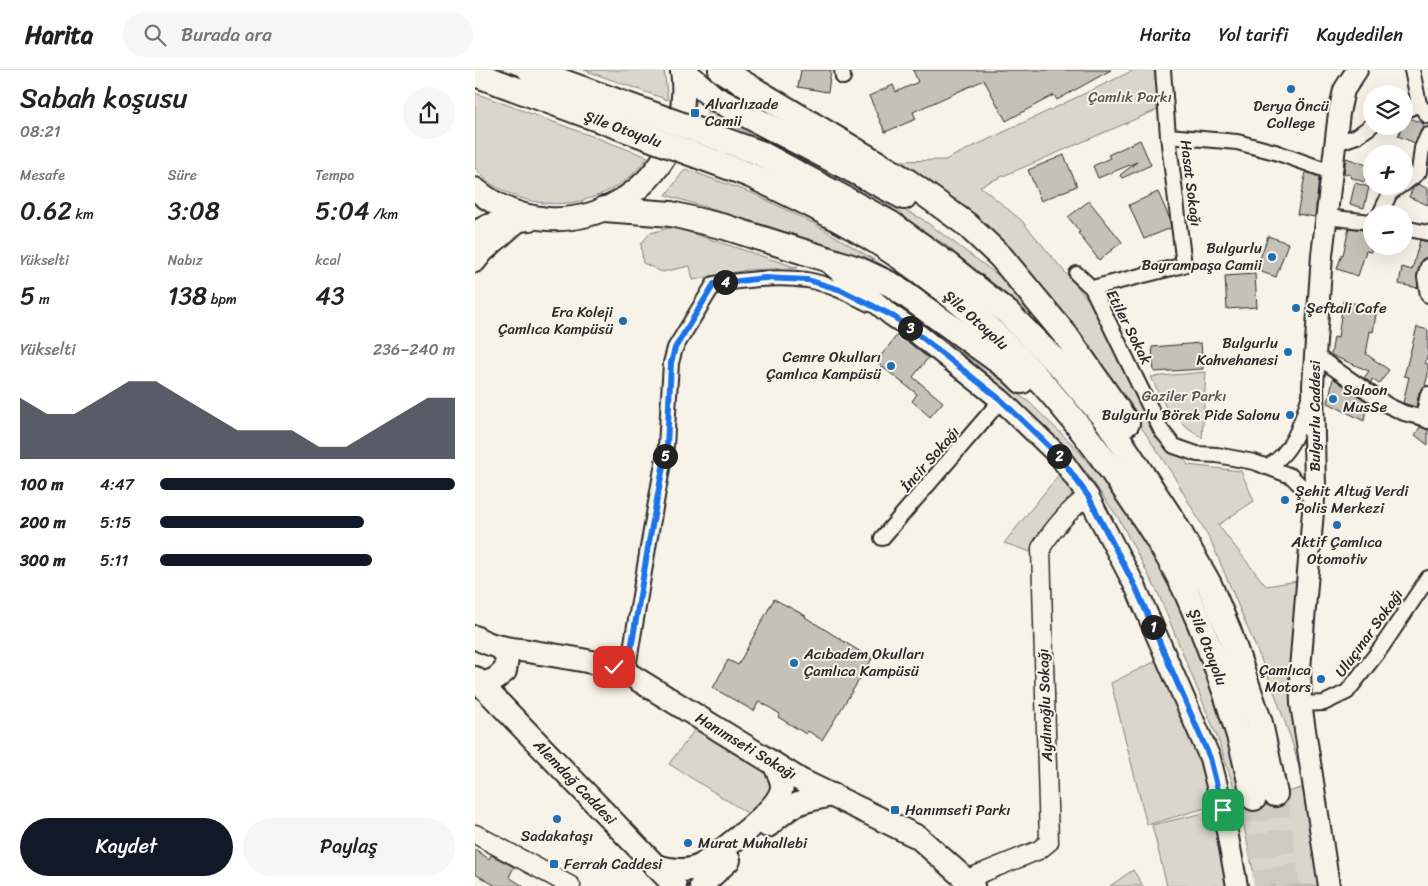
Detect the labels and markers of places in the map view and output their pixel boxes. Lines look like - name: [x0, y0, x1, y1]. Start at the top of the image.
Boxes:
- marker: Derya Öncü College: [1285, 83, 1297, 95]
- place label: Alvarlızade Camii: [704, 91, 779, 134]
- place label: Derya Öncü College: [1253, 93, 1330, 136]
- marker: Alvarlızade Camii: [689, 107, 701, 119]
- place label: Bulgurlu Bayrampaşa Camii: [1142, 235, 1263, 278]
- marker: Bulgurlu Bayrampaşa Camii: [1266, 251, 1278, 263]
- pin: 4: [713, 270, 737, 294]
- place label: Şeftali Cafe: [1306, 295, 1387, 321]
- place label: Era Koleji Çamlıca Kampüsü: [498, 299, 614, 342]
- marker: Şeftali Cafe: [1290, 302, 1302, 314]
- marker: Era Koleji Çamlıca Kampüsü: [617, 315, 629, 327]
- pin: 3: [897, 316, 923, 340]
- place label: Bulgurlu Kahvehanesi: [1197, 330, 1279, 373]
- place label: Cemre Okulları Çamlıca Kampüsü: [766, 344, 882, 387]
- marker: Bulgurlu Kahvehanesi: [1282, 346, 1294, 358]
- marker: Cemre Okulları Çamlıca Kampüsü: [885, 360, 897, 372]
- place label: Saloon MusSe: [1343, 377, 1388, 420]
- marker: Saloon MusSe: [1327, 393, 1339, 405]
- place label: Bulgurlu Börek Pide Salonu: [1102, 402, 1280, 428]
- marker: Bulgurlu Börek Pide Salonu: [1284, 409, 1296, 421]
- pin: 5: [653, 444, 677, 468]
- pin: 2: [1047, 444, 1071, 468]
- place label: Şehit Altuğ Verdi Polis Merkezi: [1295, 478, 1409, 521]
- marker: Şehit Altuğ Verdi Polis Merkezi: [1279, 494, 1291, 506]
- marker: Aktif Çamlıca Otomotiv: [1331, 519, 1343, 531]
- place label: Aktif Çamlıca Otomotiv: [1291, 529, 1383, 572]
- pin: 1: [1141, 614, 1165, 640]
- place label: Acıbadem Okulları Çamlıca Kampüsü: [803, 641, 924, 684]
- pin: [593, 646, 635, 688]
- marker: Acıbadem Okulları Çamlıca Kampüsü: [788, 657, 800, 669]
- place label: Çamlıca Motors: [1259, 657, 1312, 700]
- marker: Çamlıca Motors: [1315, 673, 1327, 685]
- pin: [1202, 789, 1244, 831]
- place label: Hanımseti Parkı: [905, 797, 1010, 823]
- marker: Hanımseti Parkı: [889, 804, 901, 816]
- marker: Sadakataşı: [551, 813, 563, 825]
- place label: Sadakataşı: [521, 823, 593, 849]
- place label: Murat Muhallebi: [698, 830, 808, 856]
- marker: Murat Muhallebi: [682, 837, 694, 849]
- place label: Ferrah Caddesi: [564, 851, 663, 877]
- marker: Ferrah Caddesi: [548, 858, 560, 870]

